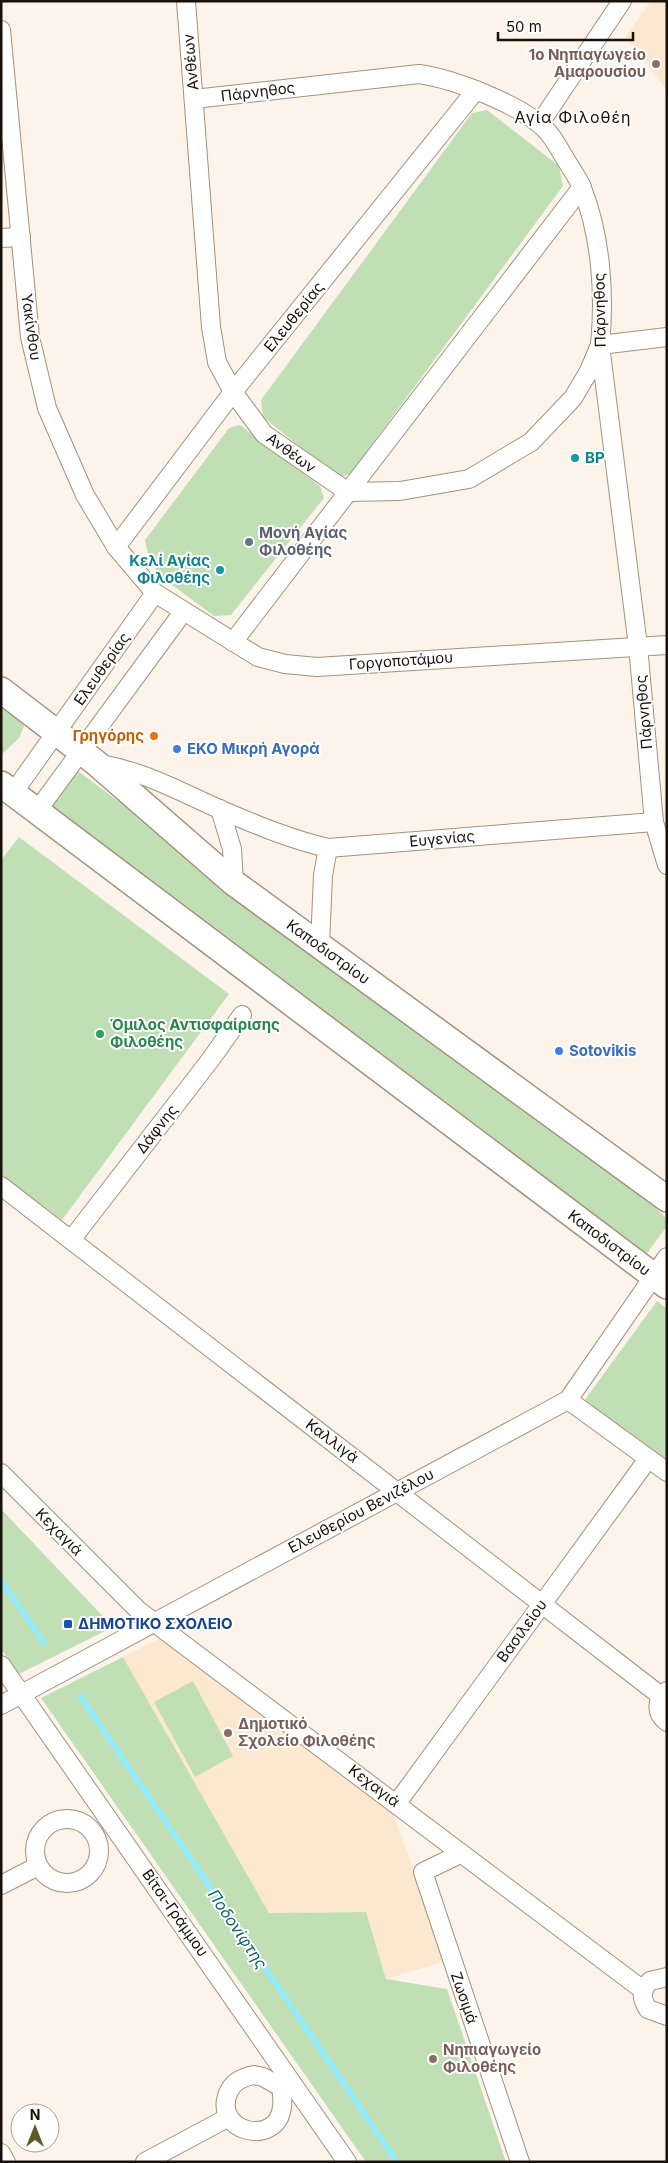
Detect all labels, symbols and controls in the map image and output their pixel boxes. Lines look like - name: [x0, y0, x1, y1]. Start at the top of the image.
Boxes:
- scale bar: [498, 10, 633, 42]
- text: 50 m: [506, 17, 542, 36]
- street label: Ανθέων: [179, 33, 202, 91]
- place label: 1ο Νηπιαγωγείο Αμαρουσίου: [529, 45, 646, 81]
- marker: 1ο Νηπιαγωγείο Αμαρουσίου: [650, 58, 662, 70]
- street label: Πάρνηθος: [220, 78, 296, 105]
- district label: Αγία Φιλοθέη: [514, 107, 632, 127]
- street label: Πάρνηθος: [589, 273, 610, 347]
- street label: Ελευθερίας: [260, 278, 328, 356]
- street label: Υακίνθου: [17, 292, 46, 362]
- street label: Ανθέων: [263, 428, 320, 477]
- place label: BP: [585, 448, 605, 467]
- marker: BP: [569, 452, 581, 464]
- place label: Μονή Αγίας Φιλοθέης: [259, 523, 347, 559]
- marker: Μονή Αγίας Φιλοθέης: [243, 536, 255, 548]
- place label: Κελί Αγίας Φιλοθέης: [129, 551, 210, 587]
- marker: Κελί Αγίας Φιλοθέης: [214, 564, 226, 576]
- street label: Ελευθερίας: [69, 629, 134, 709]
- street label: Γοργοποτάμου: [348, 647, 454, 674]
- street label: Πάρνηθος: [631, 674, 656, 750]
- place label: Γρηγόρης: [73, 726, 144, 745]
- marker: Γρηγόρης: [148, 730, 160, 742]
- place label: ΕΚΟ Μικρή Αγορά: [187, 739, 320, 758]
- marker: ΕΚΟ Μικρή Αγορά: [171, 743, 183, 755]
- street label: Ευγενίας: [408, 826, 476, 851]
- street label: Καποδιστρίου: [283, 915, 374, 988]
- place label: Όμιλος Αντισφαίρισης Φιλοθέης: [110, 1015, 280, 1051]
- marker: Όμιλος Αντισφαίρισης Φιλοθέης: [94, 1028, 106, 1040]
- place label: Sotovikis: [569, 1041, 637, 1060]
- marker: Sotovikis: [553, 1045, 565, 1057]
- street label: Δάφνης: [132, 1100, 182, 1157]
- street label: Καποδιστρίου: [564, 1205, 654, 1280]
- street label: Καλλιγά: [302, 1415, 362, 1467]
- street label: Ελευθερίου Βενιζέλου: [285, 1464, 437, 1557]
- street label: Κεχαγιά: [32, 1504, 87, 1559]
- street label: Βασιλείου: [492, 1596, 551, 1666]
- place label: ΔΗΜΟΤΙΚΟ ΣΧΟΛΕΙΟ: [78, 1614, 233, 1633]
- marker: ΔΗΜΟΤΙΚΟ ΣΧΟΛΕΙΟ: [62, 1618, 74, 1630]
- place label: Δημοτικό Σχολείο Φιλοθέης: [238, 1714, 376, 1750]
- marker: Δημοτικό Σχολείο Φιλοθέης: [222, 1727, 234, 1739]
- street label: Κεχαγιά: [345, 1760, 404, 1811]
- street label: Βίτσι-Γράμμου: [138, 1865, 213, 1960]
- water label: Ποδονίφτης: [204, 1885, 272, 1973]
- street label: Ζωσιμά: [447, 1969, 482, 2026]
- place label: Νηπιαγωγείο Φιλοθέης: [443, 2040, 541, 2076]
- marker: Νηπιαγωγείο Φιλοθέης: [427, 2053, 439, 2065]
- north arrow: [10, 2103, 60, 2153]
- text: N: [30, 2106, 40, 2123]

